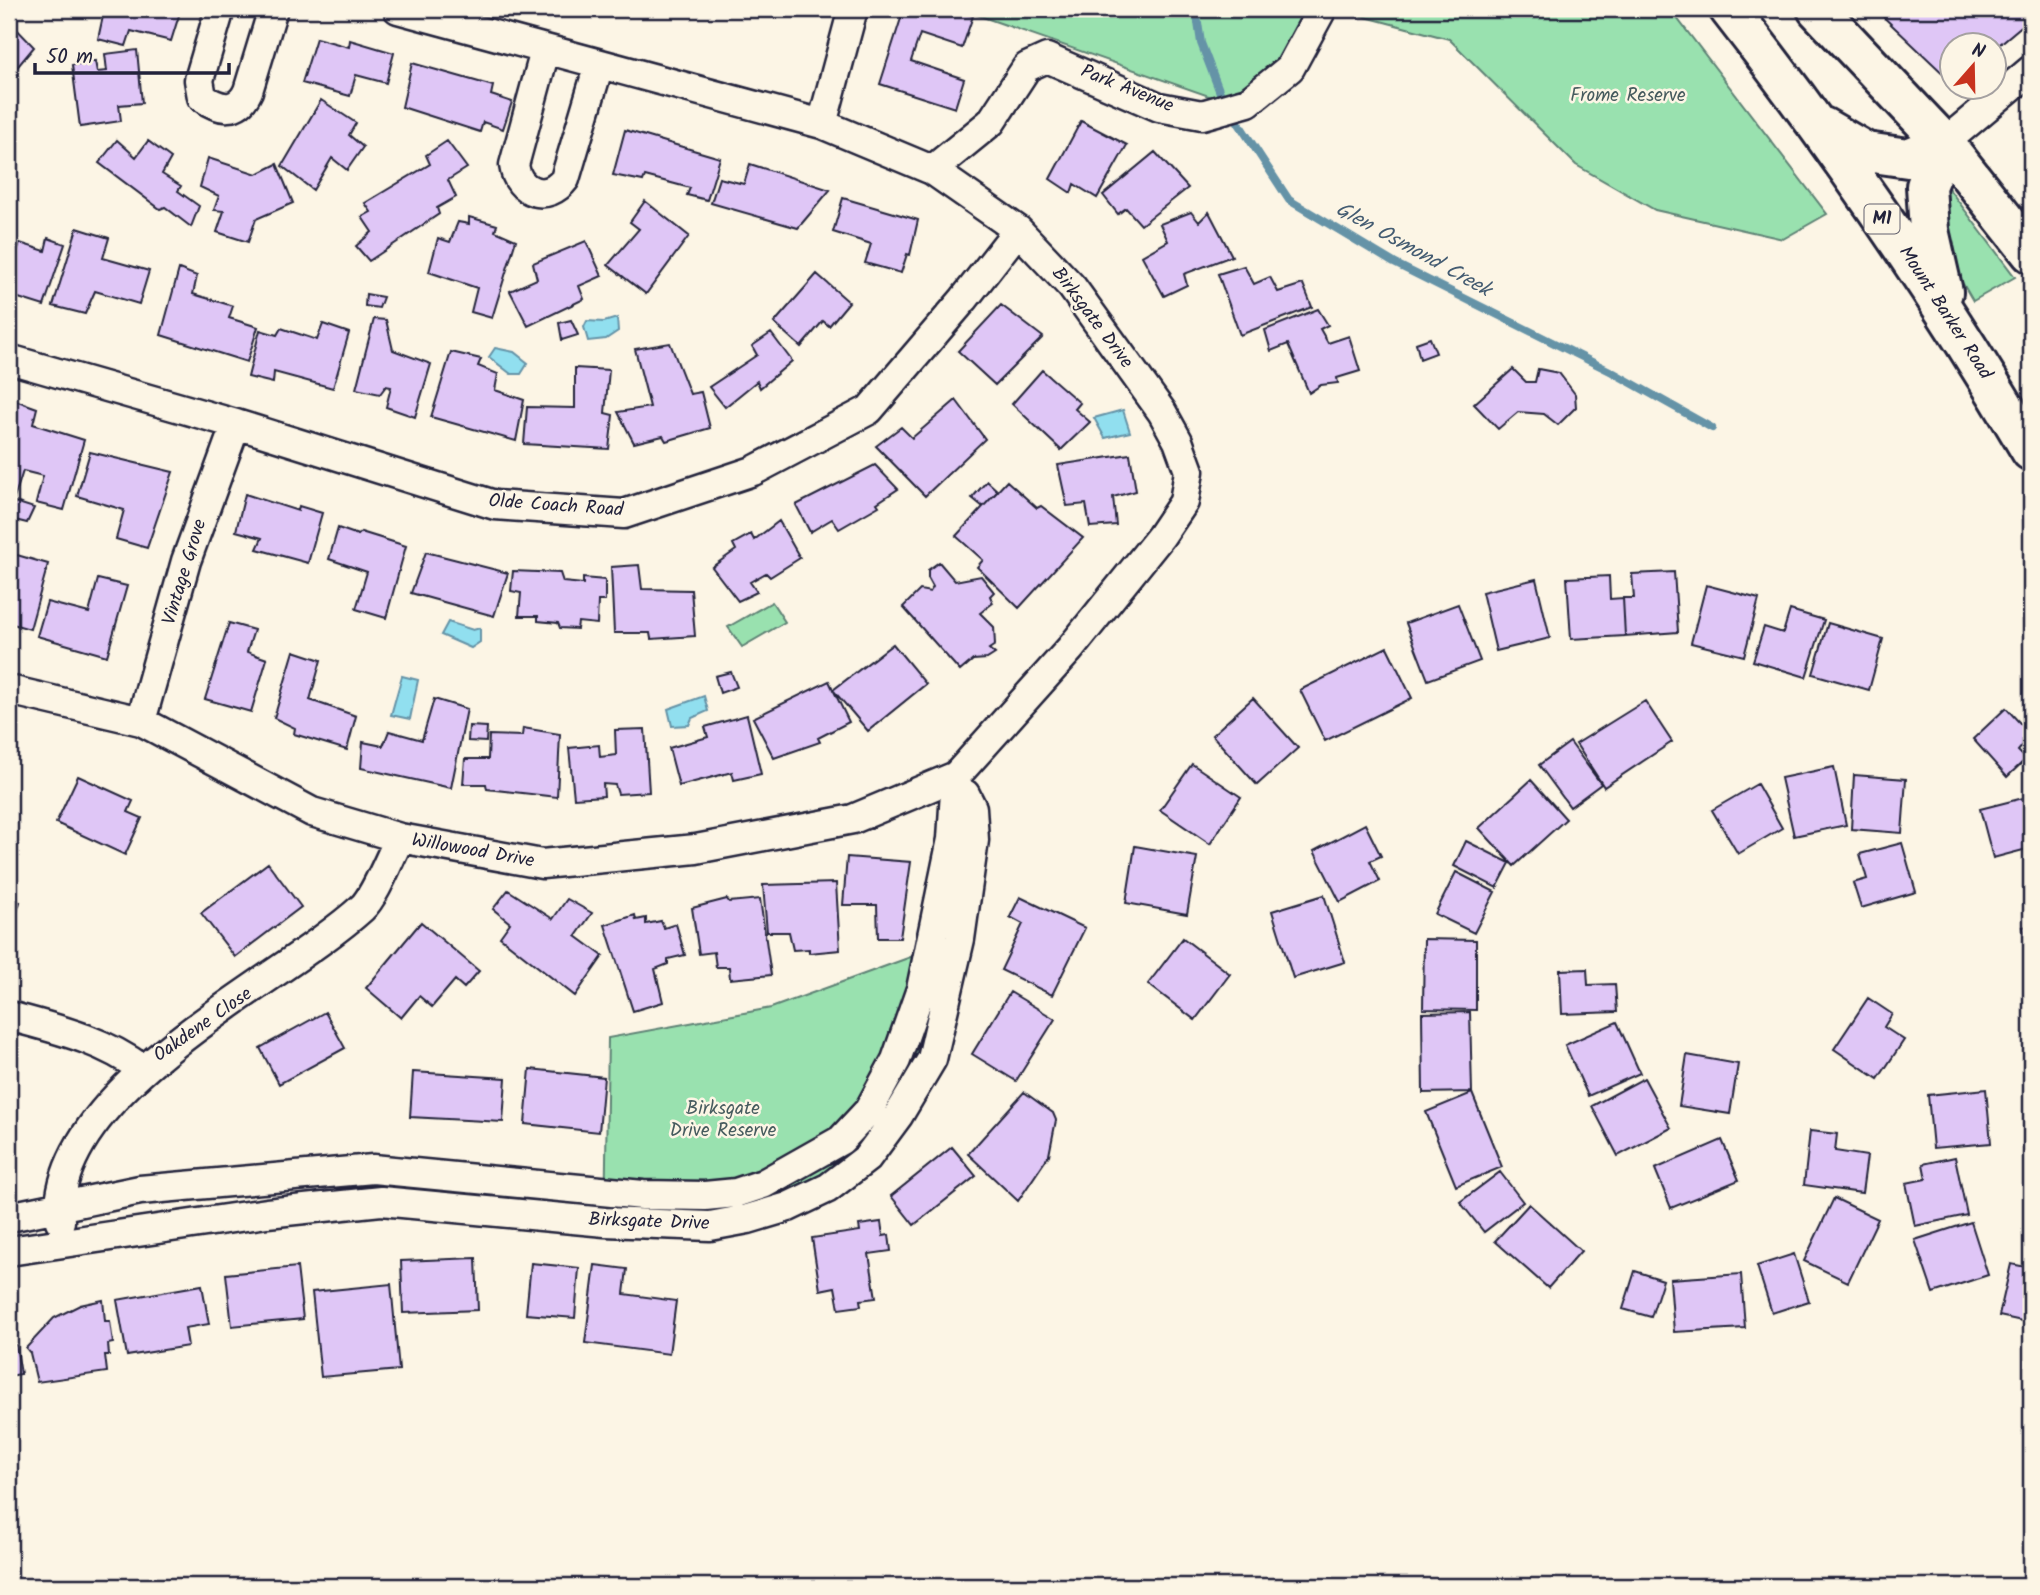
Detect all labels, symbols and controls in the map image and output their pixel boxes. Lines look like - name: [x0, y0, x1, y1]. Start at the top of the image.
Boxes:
- scale bar: [35, 32, 229, 76]
- north arrow: [1938, 32, 2008, 102]
- text: N: [1967, 36, 1989, 68]
- text: 50 m: [46, 41, 93, 74]
- street label: Park Avenue: [1076, 57, 1178, 121]
- park label: Frome Reserve: [1570, 81, 1686, 111]
- water label: Glen Osmond Creek: [1329, 194, 1500, 308]
- road number: M1: [1864, 204, 1899, 233]
- street label: Mount Barker Road: [1890, 240, 2000, 386]
- street label: Birksgate Drive: [1044, 261, 1141, 376]
- street label: Olde Coach Road: [488, 486, 625, 526]
- street label: Vintage Grove: [155, 515, 215, 629]
- street label: Willowood Drive: [409, 825, 537, 877]
- street label: Oakdene Close: [147, 979, 259, 1070]
- park label: Birksgate Drive Reserve: [670, 1094, 777, 1146]
- street label: Birksgate Drive: [588, 1205, 710, 1239]

